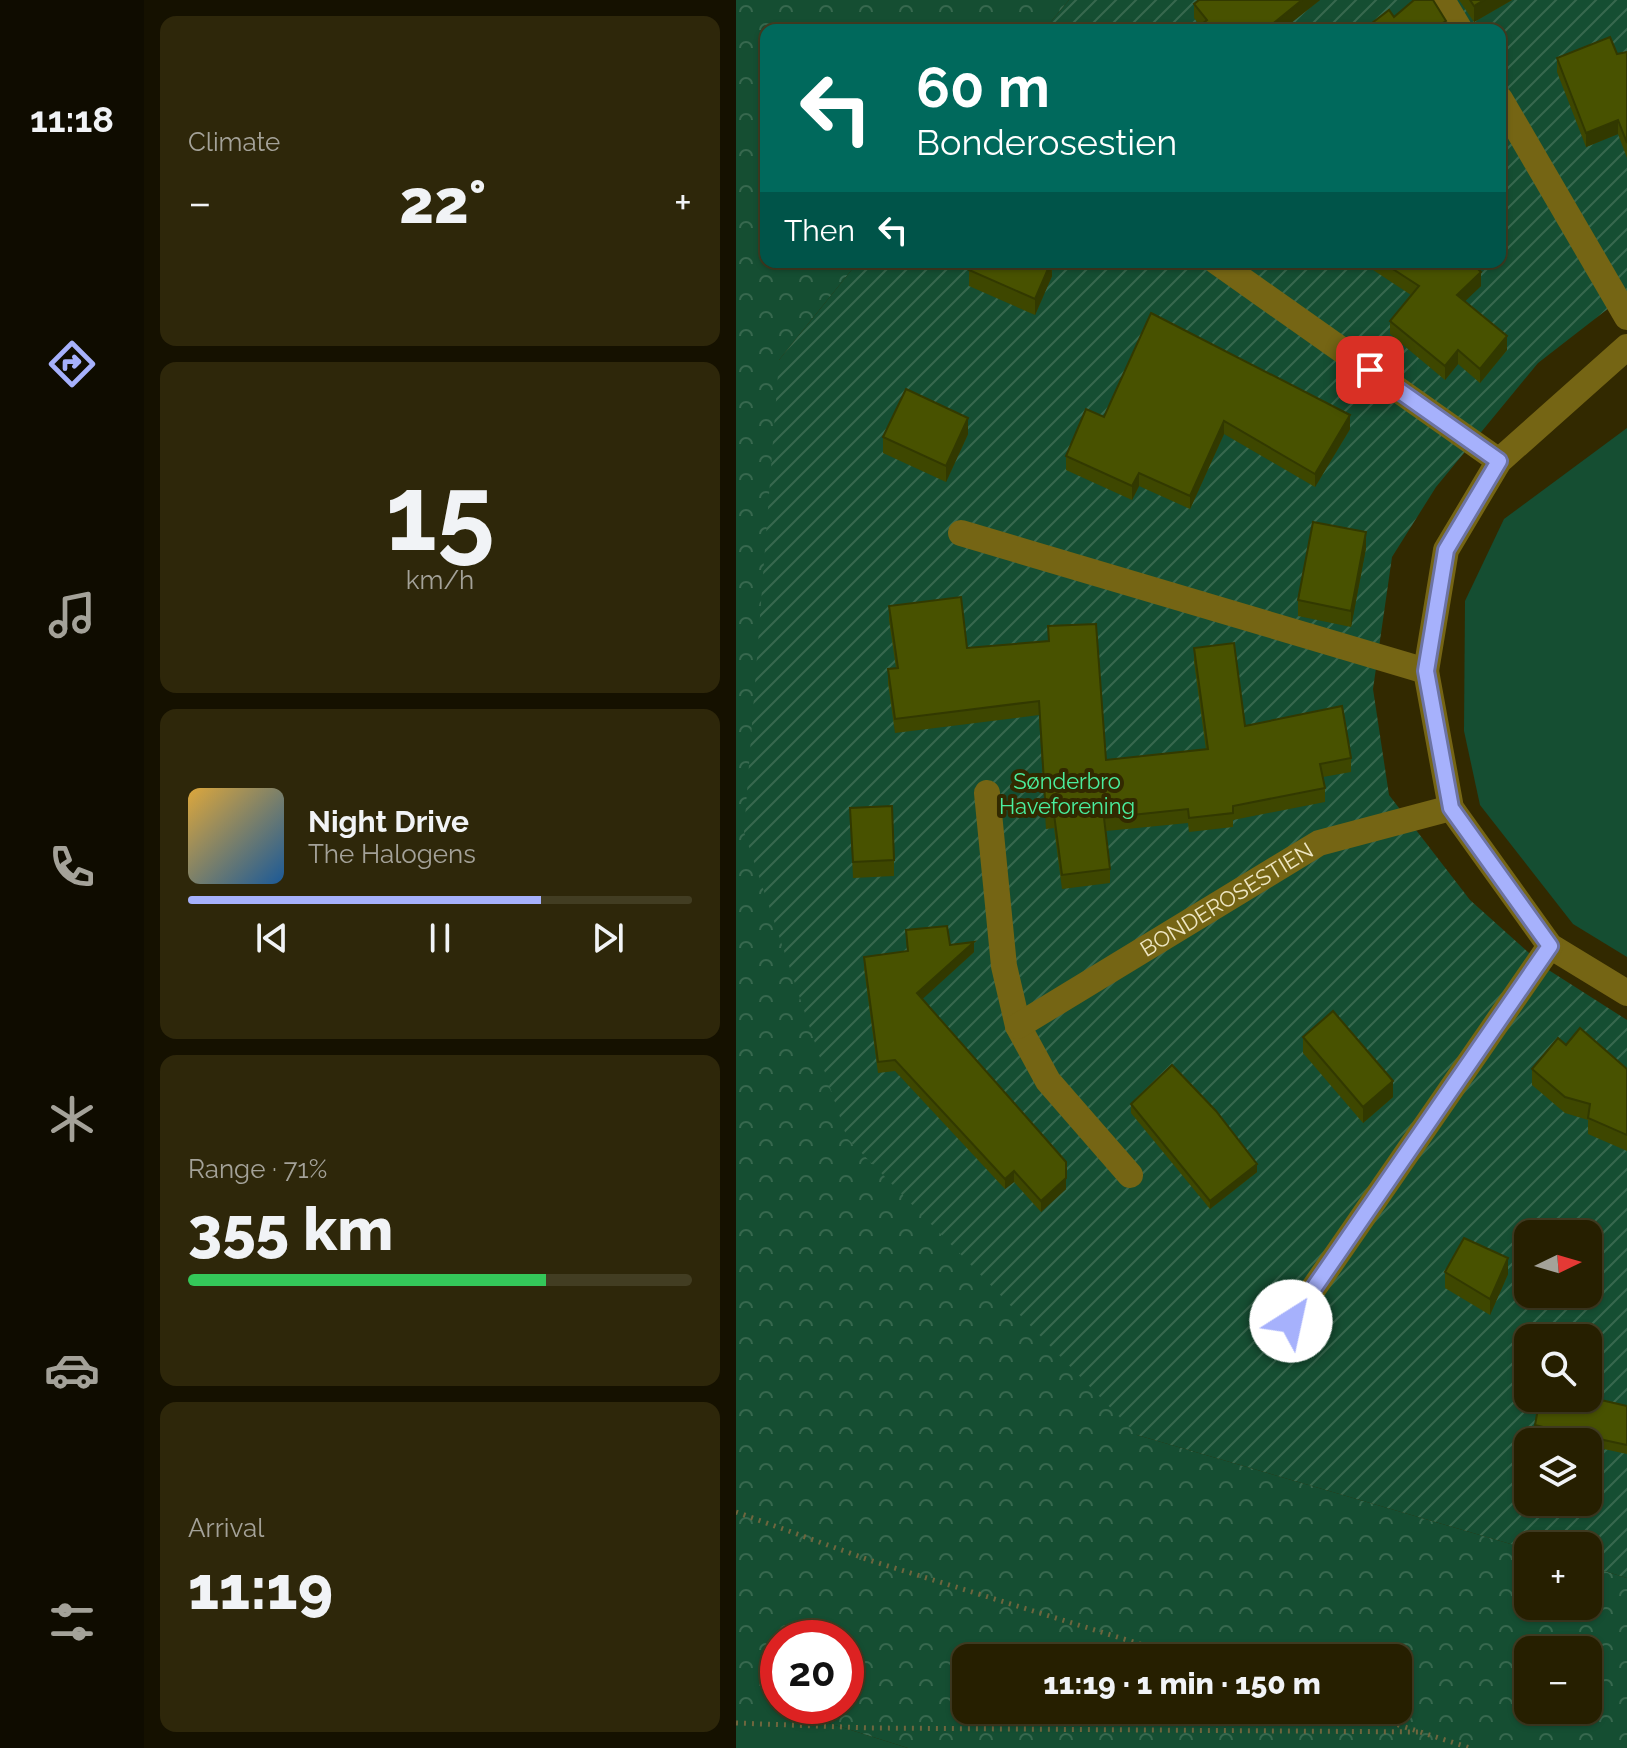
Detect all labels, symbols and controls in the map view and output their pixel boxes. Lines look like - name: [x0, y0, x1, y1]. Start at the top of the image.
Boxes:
- text: 60 m: [916, 54, 1050, 120]
- icon: left: [784, 56, 888, 160]
- text: 11:18: [30, 98, 114, 140]
- text: Bonderosestien: [916, 121, 1177, 163]
- text: Climate: [188, 127, 280, 157]
- text: 22°: [399, 167, 486, 237]
- text: −: [188, 177, 212, 228]
- text: +: [674, 177, 692, 228]
- icon: left: [871, 208, 915, 252]
- text: Then: [784, 213, 855, 248]
- icon: directions: [44, 336, 100, 392]
- pin: [1336, 336, 1404, 404]
- icon: arrive: [1348, 348, 1392, 392]
- text: 15: [386, 452, 495, 574]
- text: km/h: [406, 565, 474, 595]
- icon: music: [44, 587, 100, 643]
- park label: Sønderbro Haveforening: [999, 768, 1135, 819]
- text: Night Drive: [308, 804, 469, 839]
- street label: BONDEROSESTIEN: [1135, 837, 1318, 962]
- icon: phone: [44, 839, 100, 895]
- text: The Halogens: [308, 839, 476, 869]
- icon: previous: [250, 916, 294, 960]
- icon: pause: [418, 916, 462, 960]
- icon: next: [586, 916, 630, 960]
- icon: climate: [44, 1091, 100, 1147]
- text: Range · 71%: [188, 1154, 327, 1184]
- text: 355 km: [188, 1194, 393, 1264]
- north arrow: [1514, 1220, 1602, 1308]
- map controls: [1514, 1220, 1602, 1724]
- position arrow: [1249, 1279, 1333, 1363]
- button: search: [1514, 1324, 1602, 1412]
- icon: car: [44, 1342, 100, 1398]
- button: layers: [1514, 1428, 1602, 1516]
- text: Arrival: [188, 1513, 264, 1543]
- button: +: [1514, 1532, 1602, 1620]
- text: 11:19: [188, 1553, 333, 1623]
- icon: filters: [44, 1594, 100, 1650]
- speed limit sign: 20: [760, 1620, 864, 1724]
- button: −: [1514, 1636, 1602, 1724]
- text: 11:19 · 1 min · 150 m: [1043, 1666, 1321, 1701]

